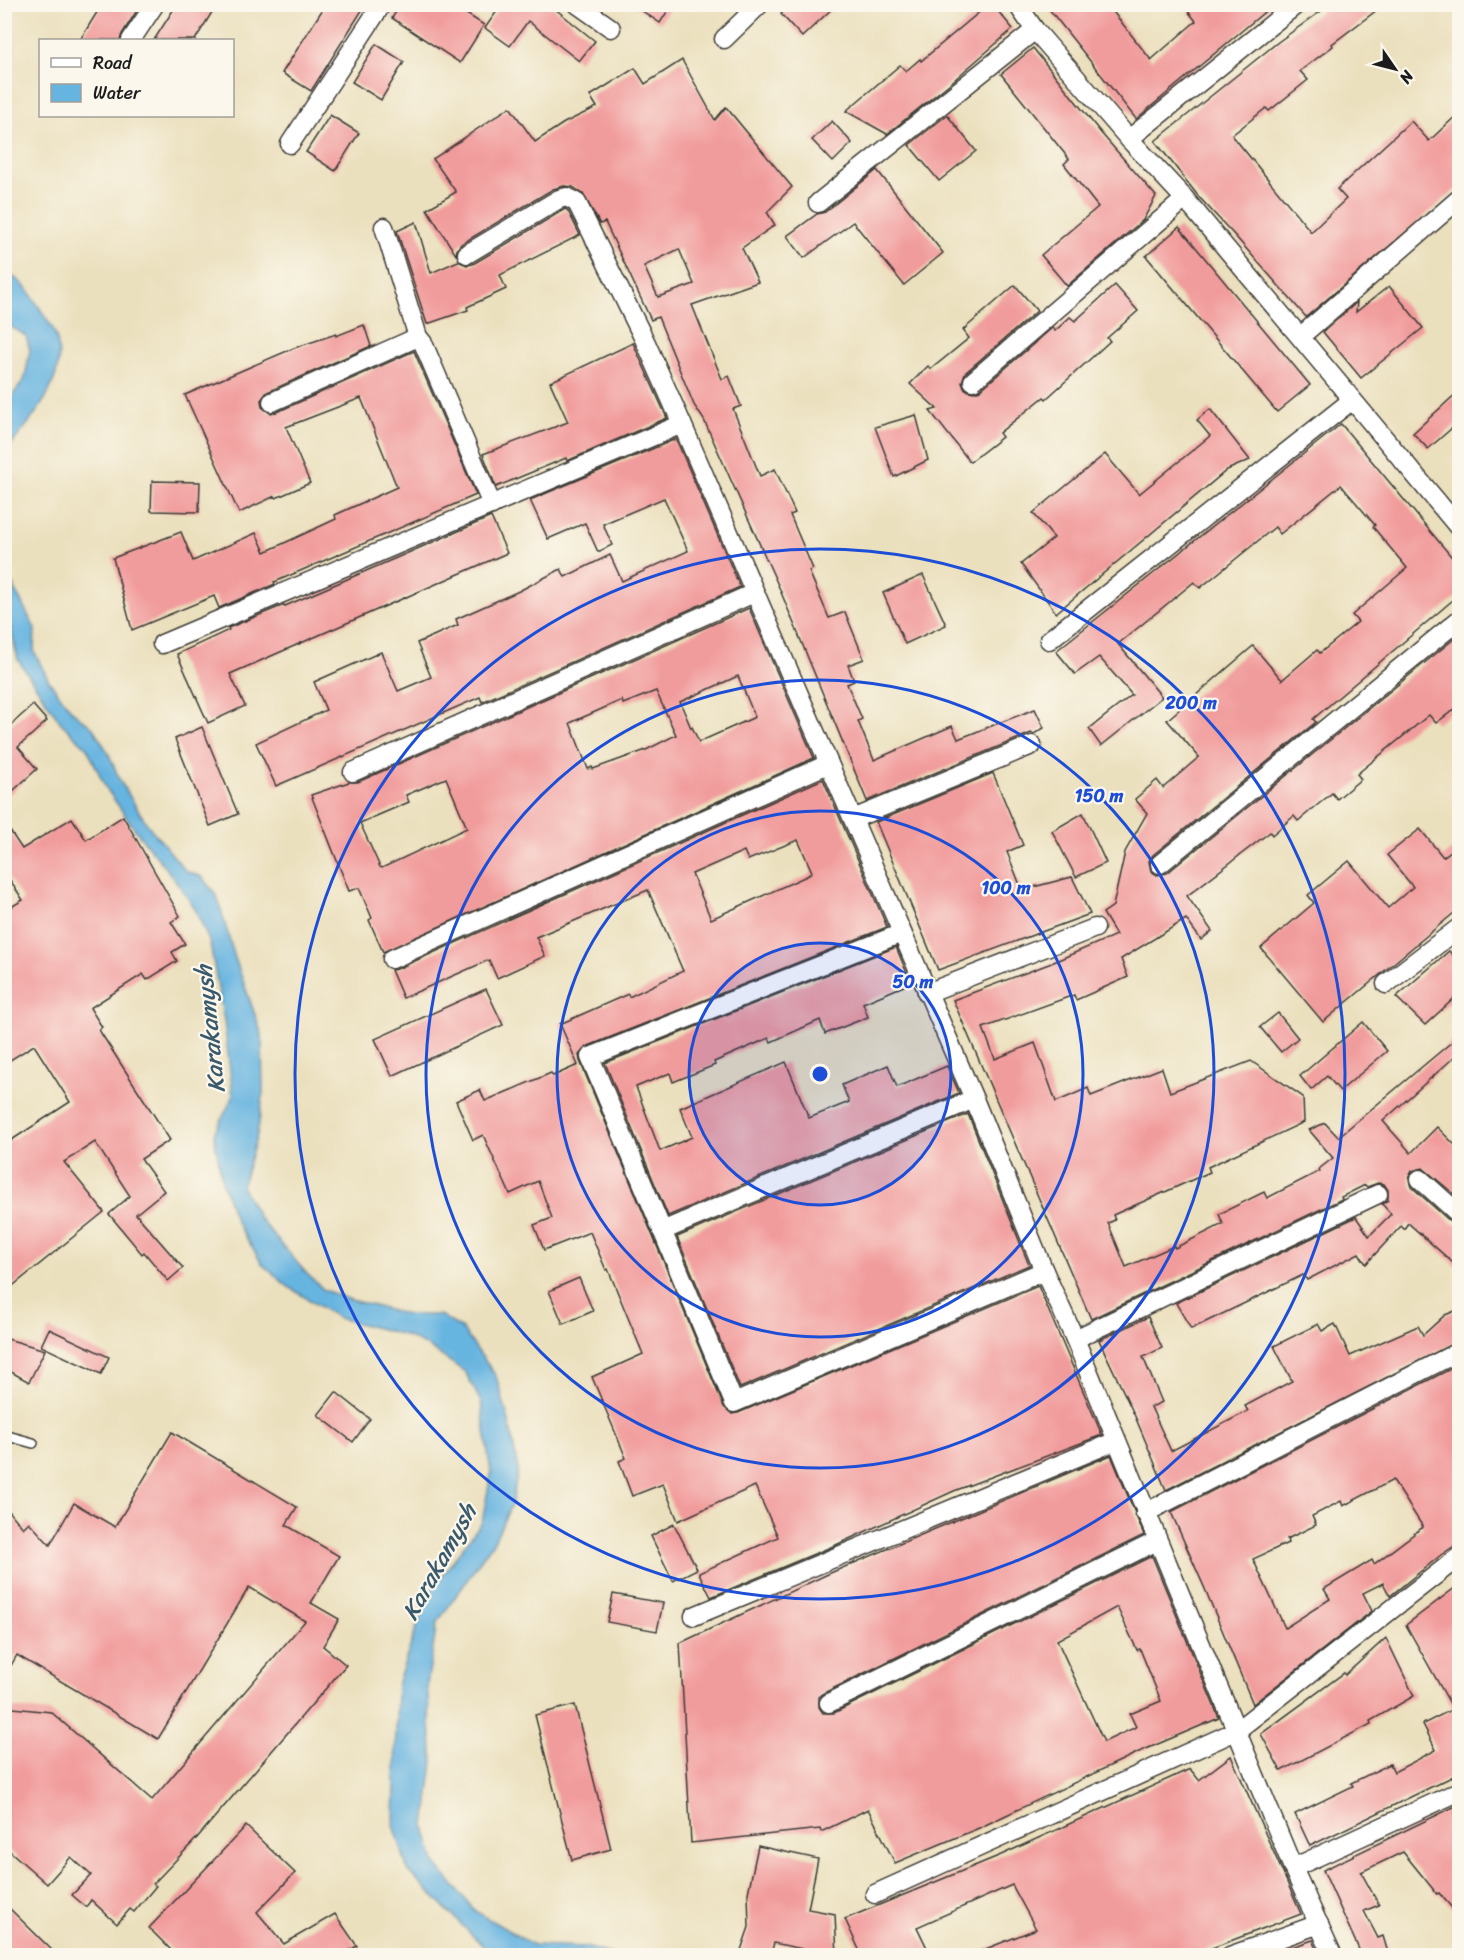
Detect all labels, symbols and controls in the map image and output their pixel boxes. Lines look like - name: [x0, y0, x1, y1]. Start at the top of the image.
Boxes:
- legend: [39, 39, 234, 117]
- north arrow: [1365, 39, 1425, 99]
- text: Road: [93, 47, 133, 79]
- text: N: [1391, 64, 1423, 91]
- text: Water: [93, 77, 142, 109]
- text: 200 m: [1164, 687, 1217, 719]
- text: 150 m: [1075, 780, 1123, 812]
- text: 100 m: [982, 872, 1031, 904]
- water label: Karakamysh: [182, 961, 238, 1095]
- text: 50 m: [893, 966, 934, 998]
- centre of rings: [810, 1064, 830, 1084]
- water label: Karakamysh: [390, 1494, 490, 1628]

